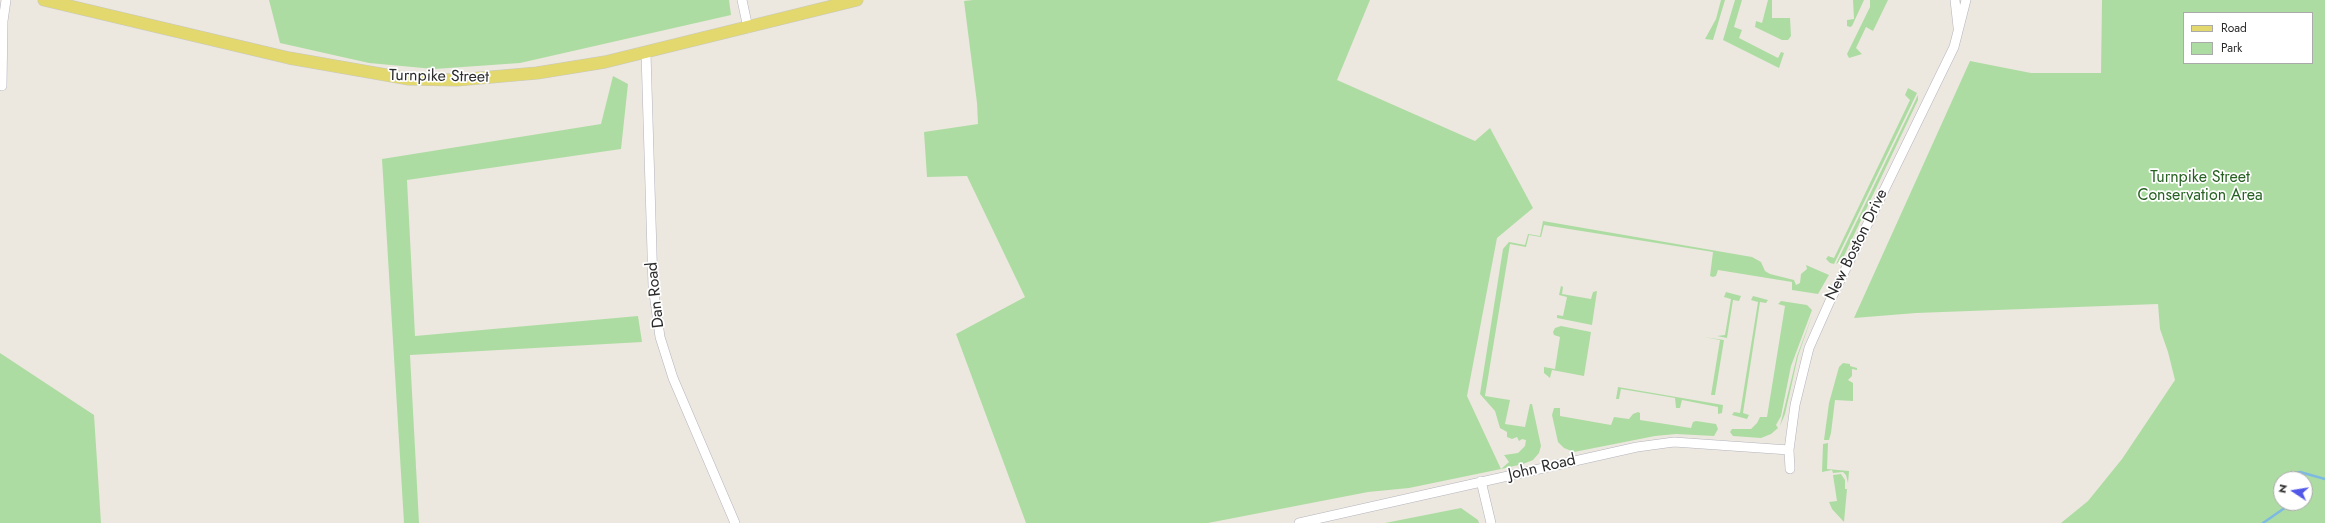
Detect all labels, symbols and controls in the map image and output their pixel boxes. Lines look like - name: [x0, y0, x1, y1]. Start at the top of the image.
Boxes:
- legend: [2183, 12, 2313, 64]
- text: Road: [2221, 19, 2247, 37]
- text: Park: [2221, 39, 2242, 57]
- street label: Turnpike Street: [389, 67, 489, 87]
- park label: Turnpike Street Conservation Area: [2137, 168, 2263, 206]
- street label: New Boston Drive: [1822, 186, 1892, 304]
- street label: Dan Road: [643, 261, 669, 329]
- street label: John Road: [1506, 451, 1578, 485]
- north arrow: [2273, 471, 2313, 511]
- text: N: [2274, 483, 2291, 495]

